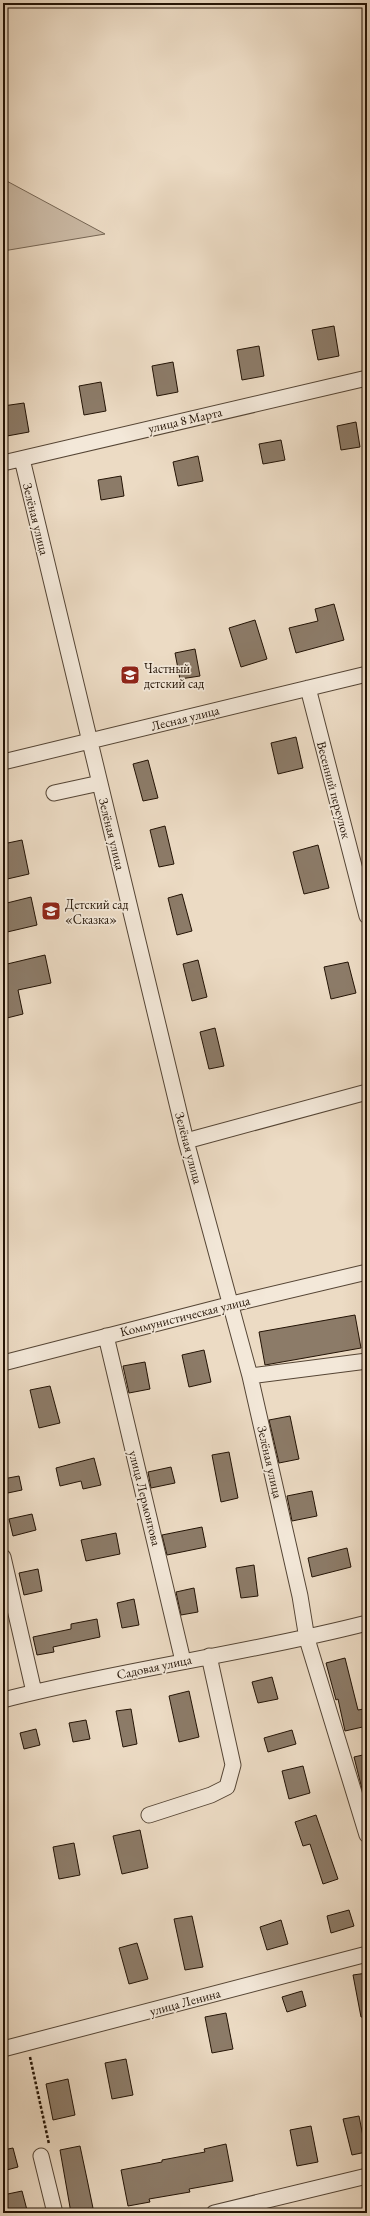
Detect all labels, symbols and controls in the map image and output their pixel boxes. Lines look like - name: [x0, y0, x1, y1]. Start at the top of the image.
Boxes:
- street label: улица 8 Марта: [146, 403, 225, 437]
- street label: Зелёная улица: [19, 481, 53, 558]
- place label: Частный детский сад: [144, 660, 204, 692]
- school or university icon: Частный детский сад: [119, 664, 141, 686]
- street label: Лесная улица: [149, 701, 222, 735]
- street label: Весенний переулок: [313, 739, 355, 841]
- street label: Зелёная улица: [95, 796, 129, 873]
- place label: Детский сад «Сказка»: [65, 896, 128, 928]
- school or university icon: Детский сад «Сказка»: [40, 900, 62, 922]
- street label: Зелёная улица: [171, 1110, 207, 1187]
- street label: Коммунистическая улица: [118, 1291, 253, 1340]
- street label: Зелёная улица: [253, 1424, 287, 1501]
- street label: улица Лермонтова: [125, 1449, 165, 1548]
- street label: Садовая улица: [115, 1651, 194, 1683]
- street label: улица Ленина: [148, 1984, 223, 2020]

